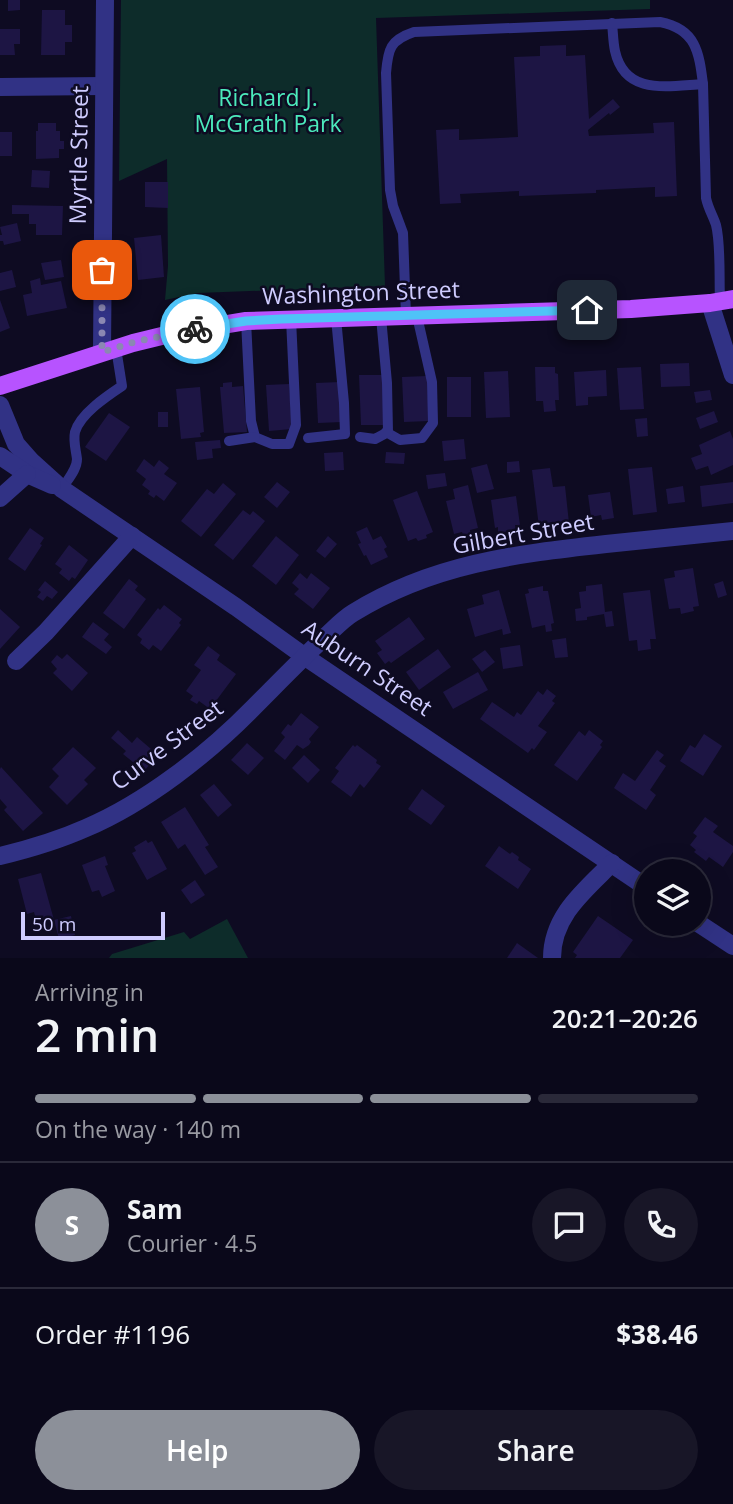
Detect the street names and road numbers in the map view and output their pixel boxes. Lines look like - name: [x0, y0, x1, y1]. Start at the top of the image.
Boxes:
- street label: Myrtle Street: [61, 85, 95, 225]
- street label: Washington Street: [262, 273, 460, 311]
- street label: Gilbert Street: [450, 505, 596, 561]
- street label: Auburn Street: [296, 612, 439, 723]
- street label: Curve Street: [104, 692, 229, 797]

